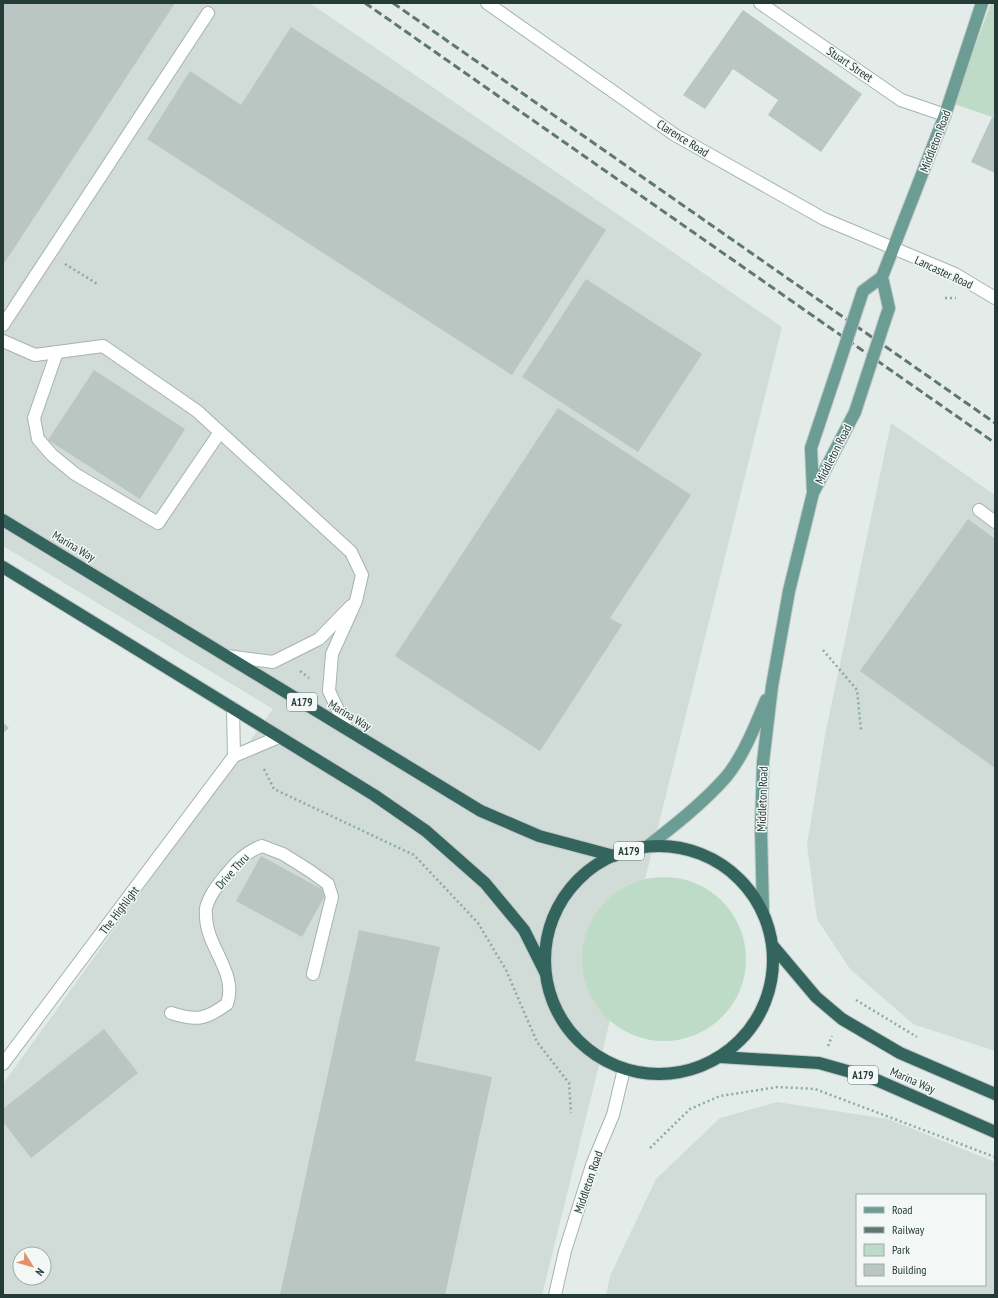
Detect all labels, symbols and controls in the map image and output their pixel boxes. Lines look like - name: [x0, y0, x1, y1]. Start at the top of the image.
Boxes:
- street label: Stuart Street: [824, 43, 877, 85]
- street label: Middleton Road: [916, 108, 954, 174]
- street label: Clarence Road: [654, 116, 712, 160]
- street label: Lancaster Road: [913, 252, 975, 292]
- street label: Middleton Road: [812, 422, 854, 486]
- street label: Marina Way: [50, 527, 99, 565]
- road number: A179: [287, 693, 317, 711]
- street label: Marina Way: [326, 696, 375, 734]
- street label: Middleton Road: [753, 766, 771, 832]
- road number: A179: [614, 842, 644, 860]
- street label: Drive Thru: [212, 850, 252, 892]
- street label: The Highlight: [96, 882, 143, 937]
- street label: Marina Way: [888, 1063, 938, 1097]
- road number: A179: [848, 1066, 878, 1084]
- street label: Middleton Road: [570, 1149, 606, 1215]
- legend: [856, 1194, 986, 1286]
- text: Road: [892, 1202, 912, 1217]
- text: Railway: [892, 1222, 925, 1237]
- text: Park: [892, 1242, 910, 1257]
- north arrow: [12, 1246, 52, 1286]
- text: Building: [892, 1262, 927, 1277]
- text: N: [33, 1265, 47, 1279]

